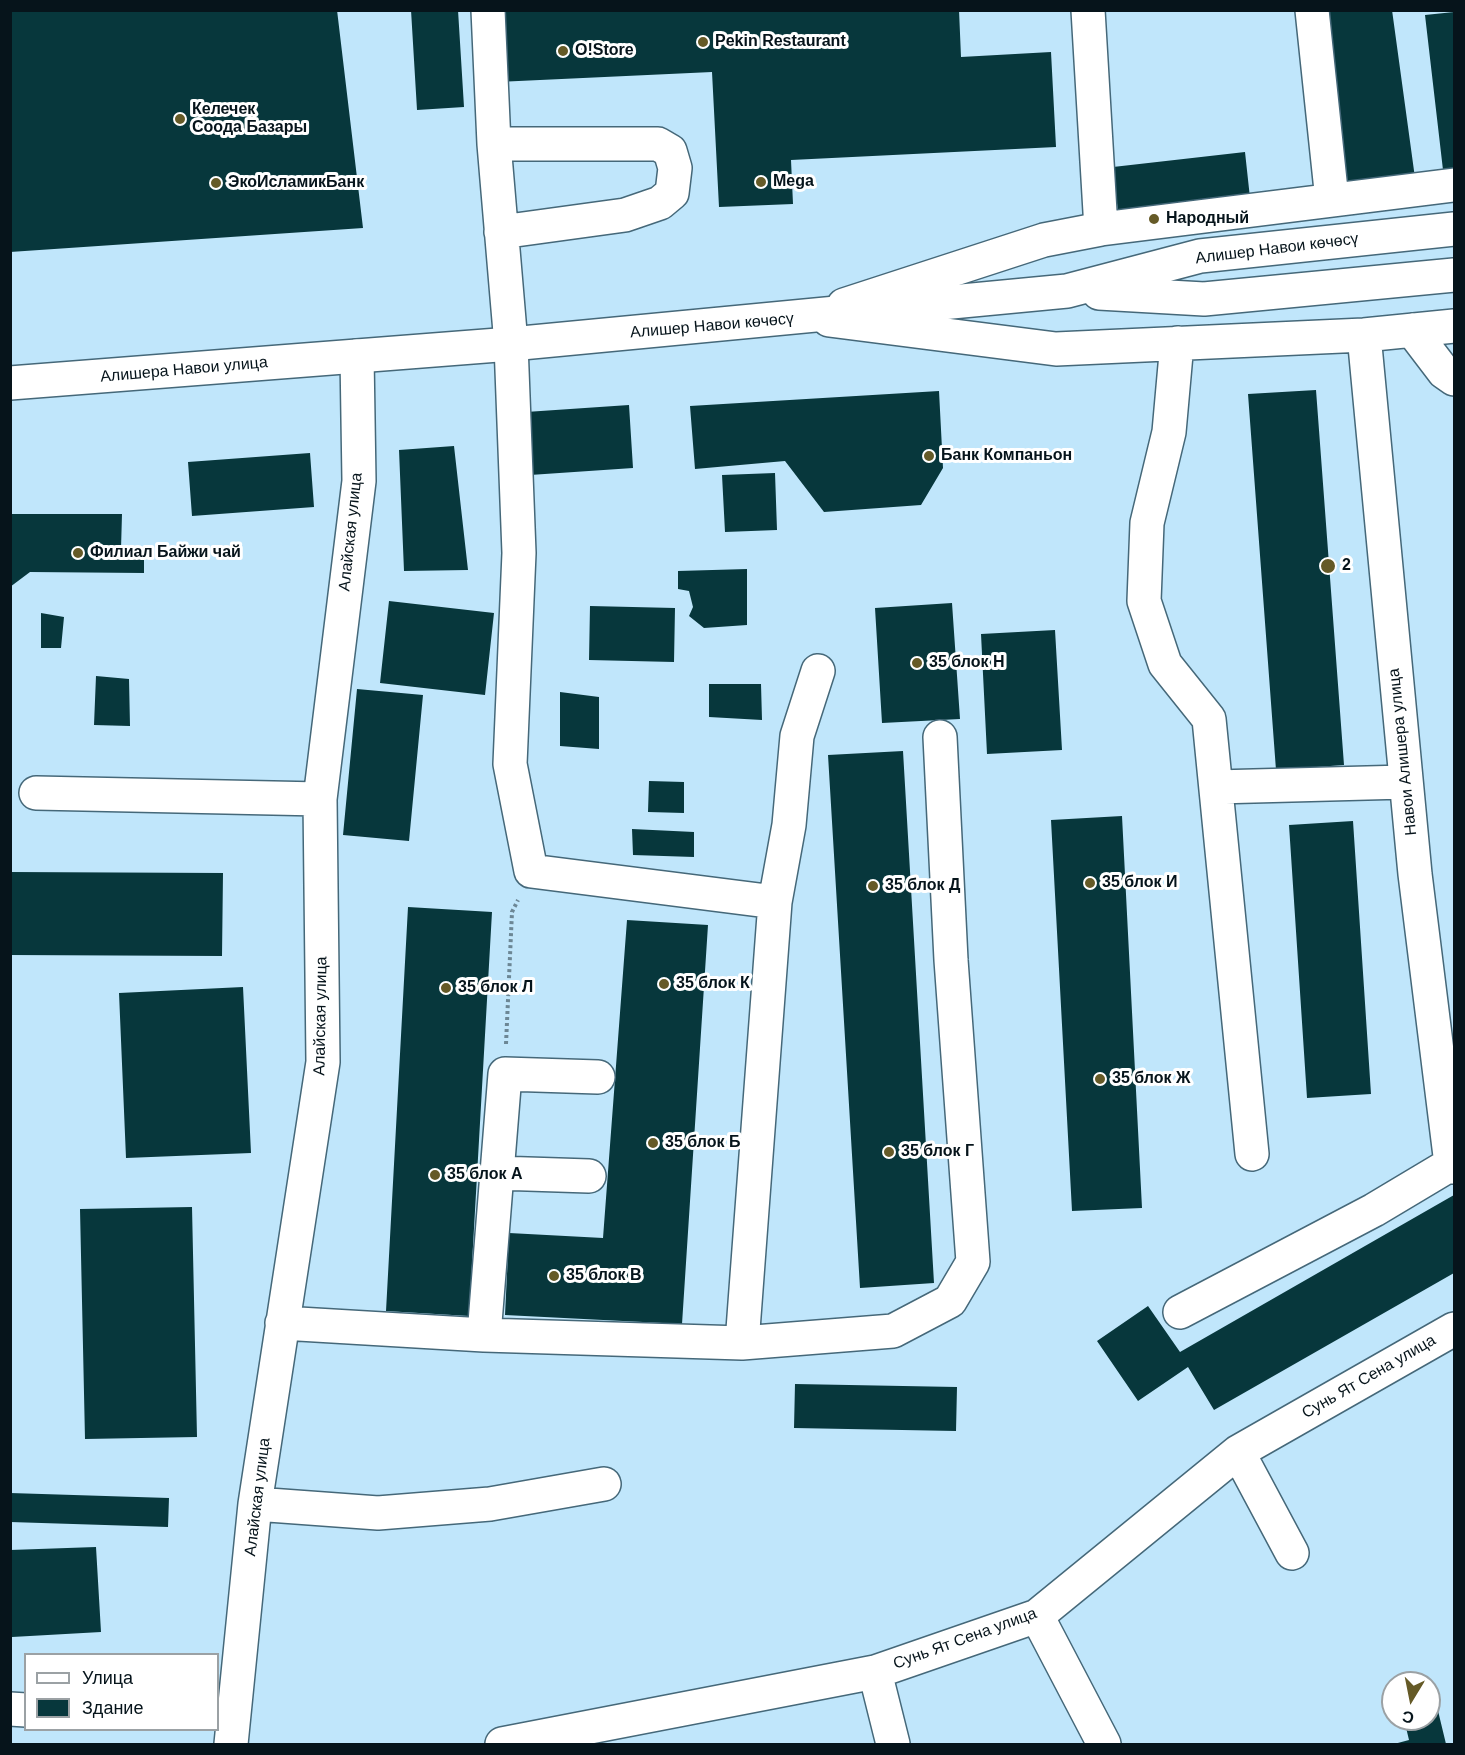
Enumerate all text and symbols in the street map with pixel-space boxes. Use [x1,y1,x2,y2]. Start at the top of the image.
place label: Pekin Restaurant [715,32,846,52]
marker: Pekin Restaurant [696,35,710,49]
place label: O!Store [575,41,634,61]
marker: O!Store [556,44,570,58]
place label: Келечек Соода Базары [192,100,307,138]
marker: Келечек Соода Базары [173,112,187,126]
place label: Mega [773,172,814,192]
place label: ЭкоИсламикБанк [228,173,364,193]
marker: Mega [754,175,768,189]
marker: ЭкоИсламикБанк [209,176,223,190]
place label: Народный [1166,209,1249,229]
marker: Народный [1147,212,1161,226]
street label: Алишер Навои көчөсү [1194,229,1360,269]
street label: Алишер Навои көчөсү [629,309,795,343]
street label: Алишера Навои улица [100,353,268,387]
place label: Банк Компаньон [941,446,1072,466]
marker: Банк Компаньон [922,449,936,463]
street label: Алайская улица [335,472,367,592]
place label: Филиал Байжи чай [90,543,241,563]
marker: Филиал Байжи чай [71,546,85,560]
place label: 2 [1342,556,1351,576]
marker: 2 [1319,557,1337,575]
place label: 35 блок Н [929,653,1004,673]
marker: 35 блок Н [910,656,924,670]
street label: Навои Алишера улица [1385,667,1421,837]
place label: 35 блок И [1102,873,1177,893]
place label: 35 блок Д [885,876,960,896]
marker: 35 блок И [1083,876,1097,890]
marker: 35 блок Д [866,879,880,893]
street label: Алайская улица [310,956,332,1076]
place label: 35 блок К [676,974,750,994]
marker: 35 блок К [657,977,671,991]
place label: 35 блок Л [458,978,533,998]
marker: 35 блок Л [439,981,453,995]
place label: 35 блок Ж [1112,1069,1190,1089]
marker: 35 блок Ж [1093,1072,1107,1086]
place label: 35 блок Б [665,1133,740,1153]
marker: 35 блок Б [646,1136,660,1150]
place label: 35 блок Г [901,1142,974,1162]
marker: 35 блок Г [882,1145,896,1159]
place label: 35 блок А [447,1165,522,1185]
marker: 35 блок А [428,1168,442,1182]
place label: 35 блок В [566,1266,641,1286]
marker: 35 блок В [547,1269,561,1283]
street label: Сунь Ят Сена улица [1299,1331,1439,1423]
street label: Алайская улица [241,1437,275,1557]
street label: Сунь Ят Сена улица [891,1604,1039,1674]
legend [24,1653,219,1731]
text: Улица [82,1668,133,1688]
north arrow [1381,1671,1441,1731]
text: Здание [82,1698,143,1718]
text: С [1401,1708,1415,1727]

